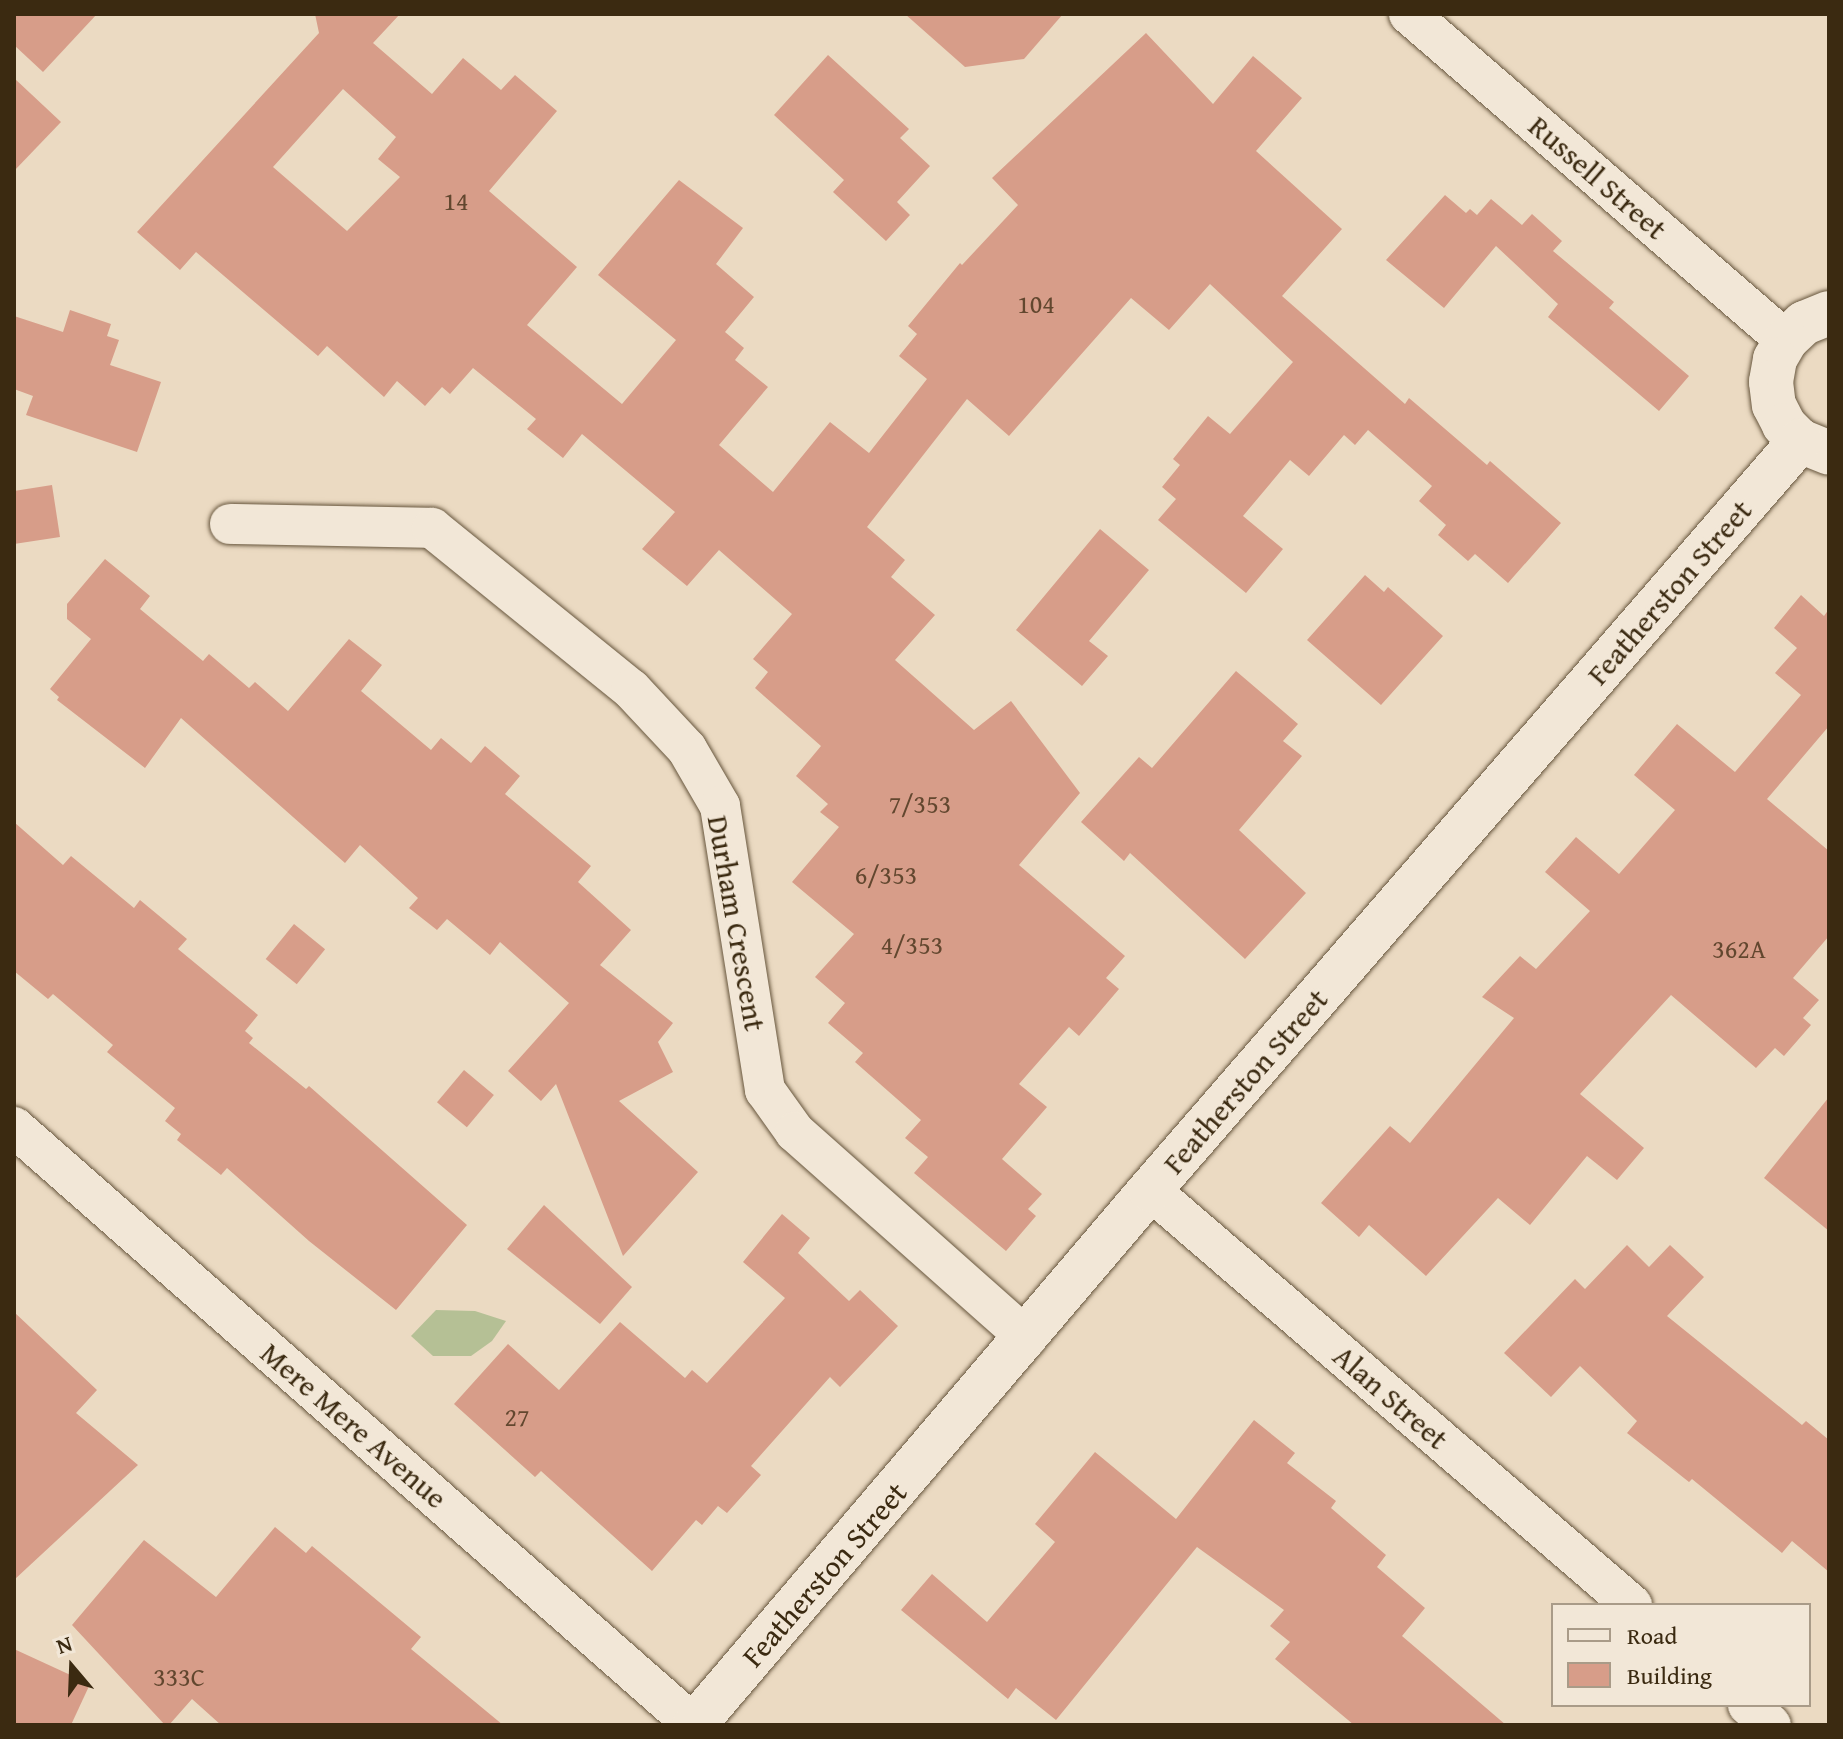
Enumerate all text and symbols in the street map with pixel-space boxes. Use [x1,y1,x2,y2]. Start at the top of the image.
street label: Russell Street [1522,107,1674,247]
house number: 14 [443,185,469,217]
house number: 104 [1017,288,1055,320]
street label: Featherston Street [1579,492,1759,692]
house number: 7/353 [889,788,951,820]
street label: Durham Crescent [700,813,774,1033]
house number: 6/353 [855,859,917,891]
house number: 4/353 [881,929,943,961]
house number: 362A [1712,933,1766,965]
street label: Featherston Street [1155,981,1335,1181]
street label: Mere Mere Avenue [254,1334,454,1516]
street label: Alan Street [1326,1337,1456,1457]
house number: 27 [504,1401,530,1433]
street label: Featherston Street [734,1474,914,1674]
legend [1551,1603,1811,1707]
text: Road [1627,1618,1677,1653]
north arrow [32,1627,112,1707]
text: N [52,1627,76,1662]
text: Building [1627,1658,1712,1693]
house number: 333C [153,1661,205,1693]

